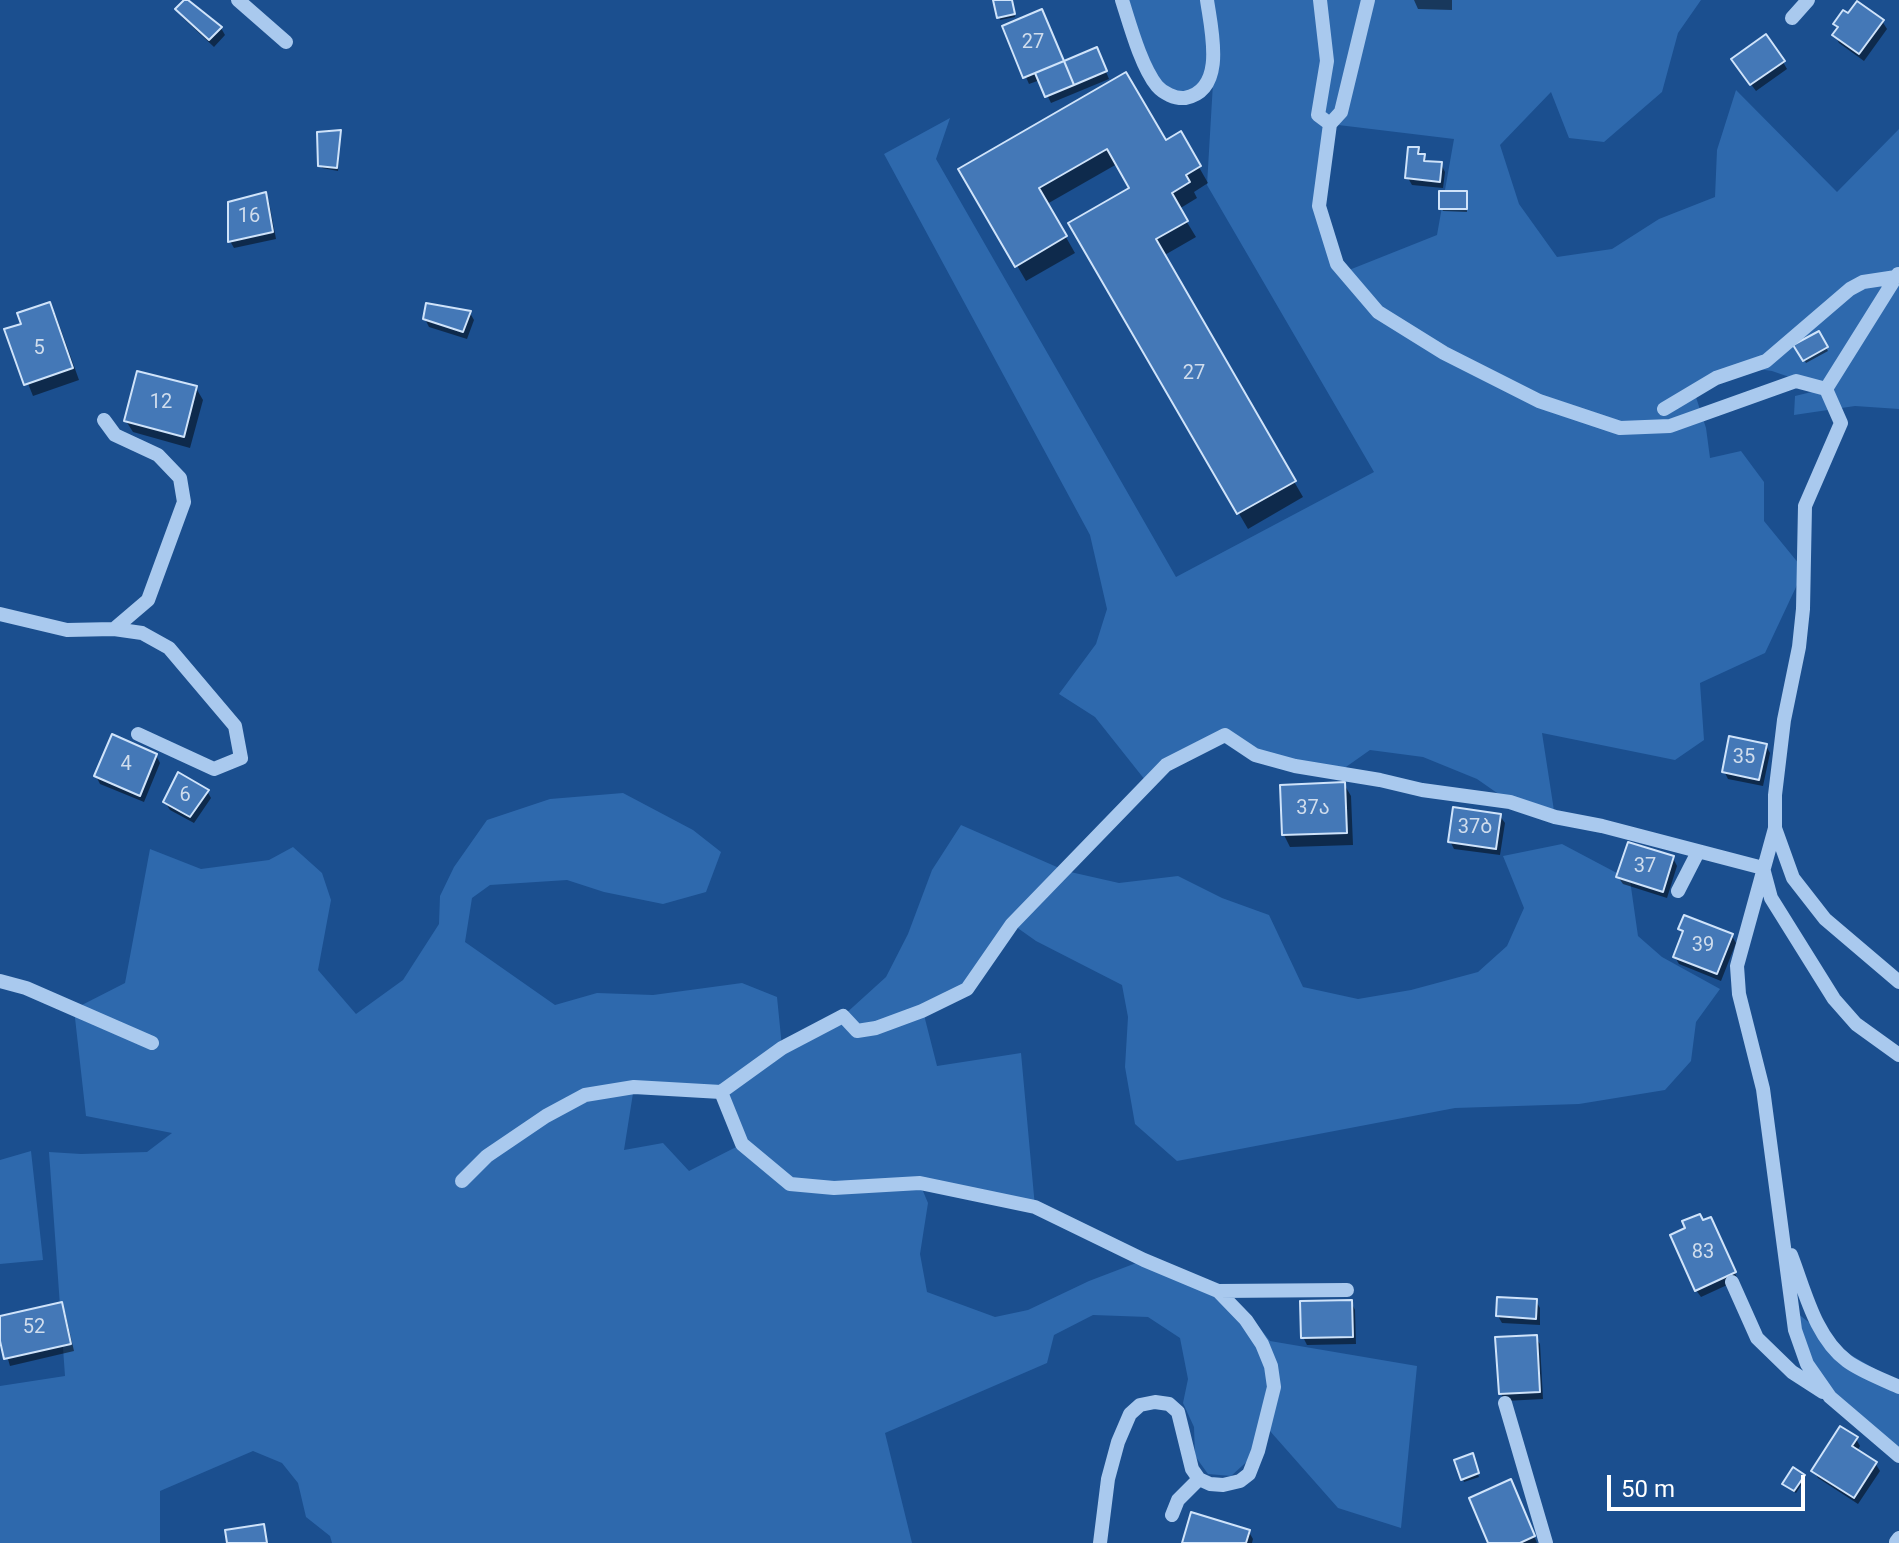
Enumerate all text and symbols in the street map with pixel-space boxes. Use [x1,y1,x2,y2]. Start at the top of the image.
house number: 27 [1022,31,1044,55]
house number: 16 [238,205,260,229]
house number: 5 [33,337,45,361]
house number: 27 [1183,362,1205,386]
house number: 12 [150,391,172,415]
house number: 35 [1733,746,1755,770]
house number: 4 [120,753,132,777]
house number: 6 [179,784,191,808]
house number: 37ა [1296,797,1330,821]
house number: 37ბ [1458,816,1492,840]
house number: 37 [1634,855,1656,879]
house number: 39 [1692,934,1714,958]
house number: 83 [1692,1241,1714,1265]
house number: 52 [23,1316,45,1340]
scale bar [1611,1459,1809,1509]
text: 50 m [1621,1475,1675,1503]

